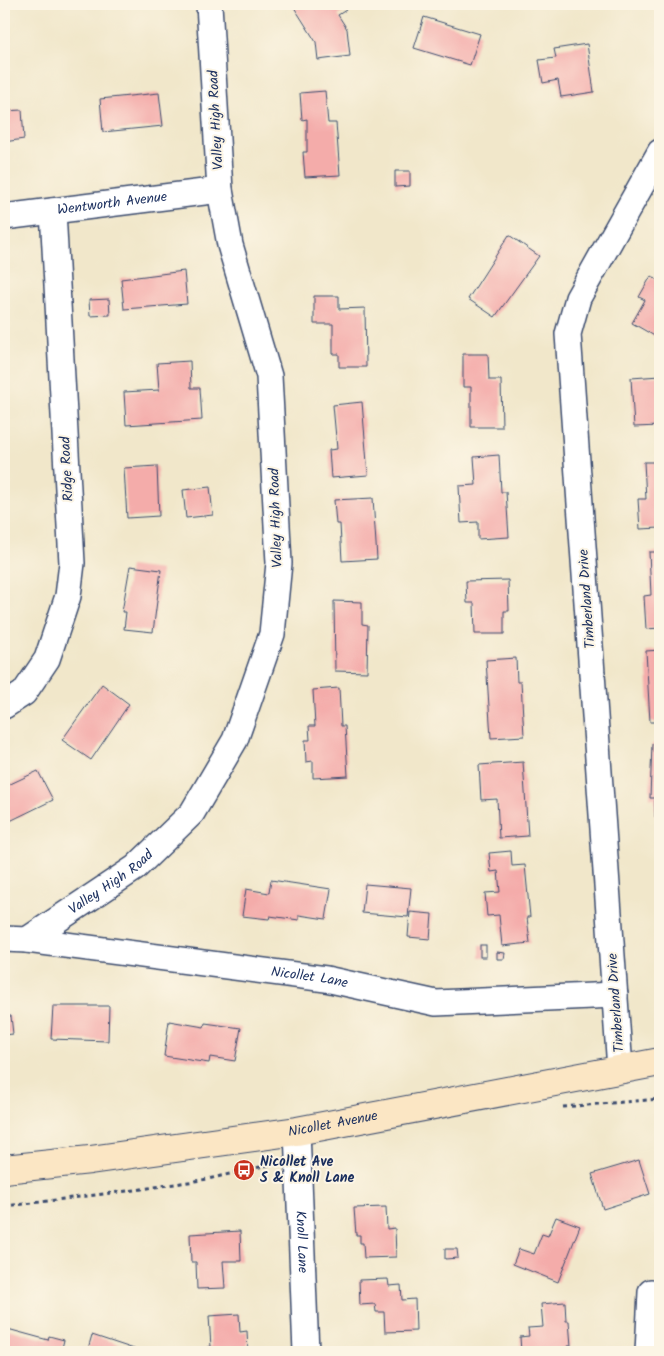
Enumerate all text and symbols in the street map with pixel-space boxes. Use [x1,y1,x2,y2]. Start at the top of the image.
street label: Valley High Road [202,69,230,170]
street label: Wentworth Avenue [56,186,169,221]
street label: Ridge Road [54,435,80,502]
street label: Valley High Road [263,467,289,568]
street label: Timberland Drive [573,548,601,649]
street label: Valley High Road [64,844,159,920]
street label: Timberland Drive [602,952,630,1053]
street label: Nicollet Lane [270,961,351,995]
street label: Nicollet Avenue [287,1105,380,1143]
place label: Nicollet Ave S & Knoll Lane [260,1151,354,1189]
bus stop icon: Nicollet Ave S & Knoll Lane [232,1158,256,1182]
street label: Knoll Lane [289,1210,314,1274]

